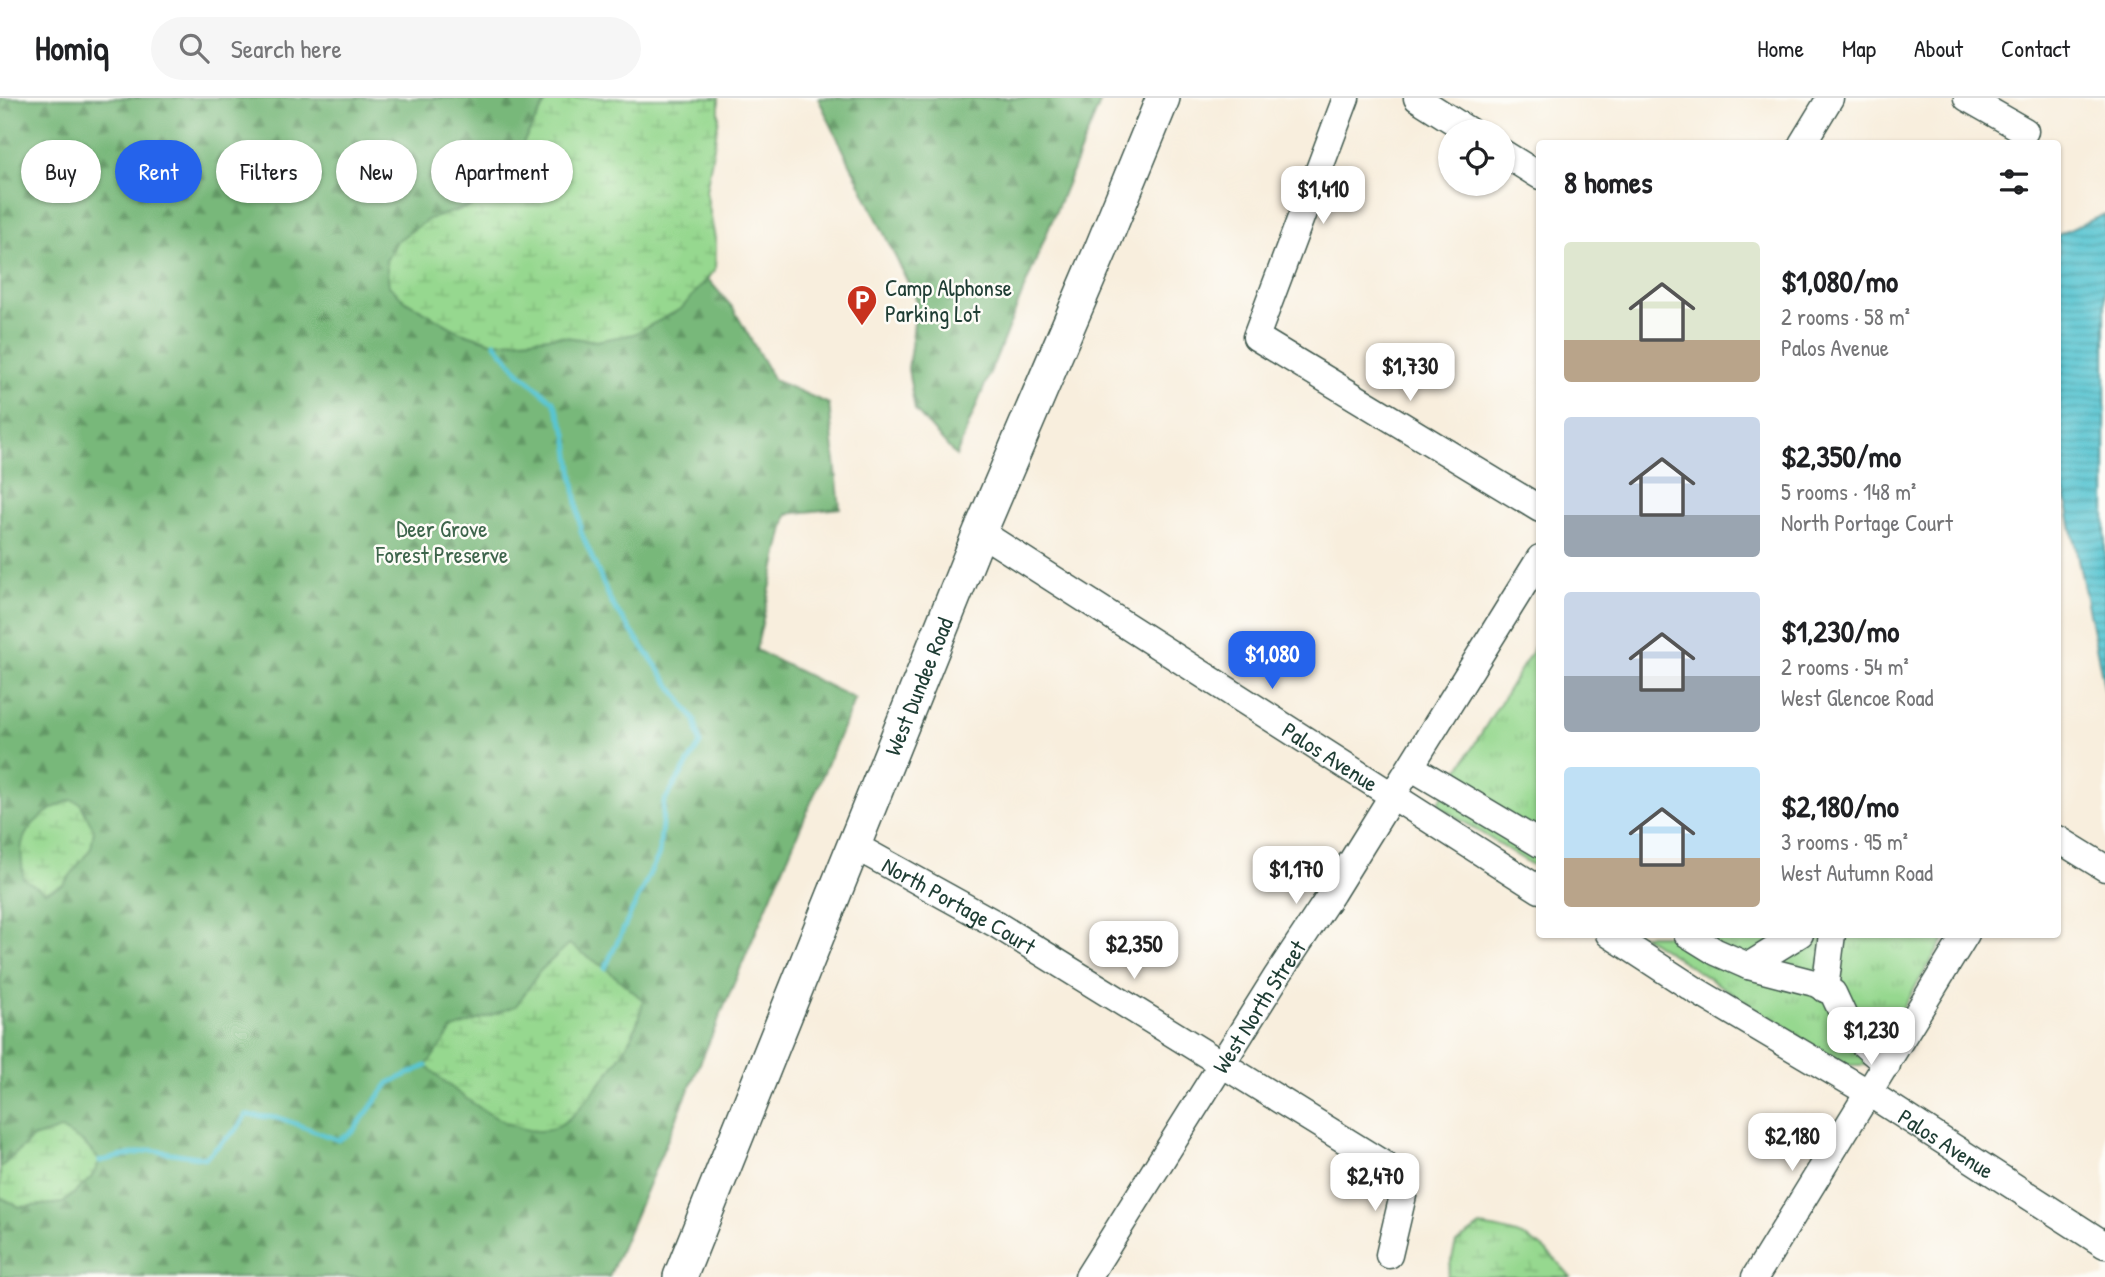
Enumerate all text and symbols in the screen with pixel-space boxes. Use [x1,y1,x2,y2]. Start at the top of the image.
search box [151,17,641,80]
text: Homiq [35,26,109,70]
icon: search [175,29,213,67]
text: Search here [231,31,342,66]
text: Home [1757,32,1804,64]
text: Map [1842,32,1876,64]
text: About [1914,32,1963,64]
text: Contact [2001,32,2070,64]
map controls [1438,119,1515,196]
button: locate [1438,119,1515,196]
chip: Buy [21,140,101,203]
chip: Rent [115,140,202,203]
chip: Filters [216,140,322,203]
chip: New [336,140,417,203]
chip: Apartment [431,140,573,203]
text: 8 homes [1564,162,1652,202]
icon: filters [1995,163,2033,201]
pin: $1,410 [1266,166,1380,226]
text: $1,410 [1297,173,1349,204]
text: $1,080/mo [1781,261,1898,301]
icon: home [1620,270,1704,354]
place label: Camp Alphonse Parking Lot [885,272,1012,329]
parking icon: Camp Alphonse Parking Lot [845,283,879,327]
text: 2 rooms · 58 m² [1781,301,1910,332]
text: Palos Avenue [1781,332,1889,363]
pin: $1,730 [1353,344,1467,403]
text: $1,730 [1382,350,1438,381]
text: $2,350/mo [1781,436,1901,476]
icon: home [1620,445,1704,529]
text: 5 rooms · 148 m² [1781,476,1916,507]
text: North Portage Court [1781,507,1953,538]
park label: Deer Grove Forest Preserve [375,513,508,570]
text: $1,230/mo [1781,611,1899,651]
street label: West Dundee Road [876,612,960,760]
icon: home [1620,620,1704,704]
pin: $1,080 [1215,632,1329,691]
text: $1,080 [1244,638,1300,669]
text: 2 rooms · 54 m² [1781,651,1909,682]
text: West Glencoe Road [1781,682,1933,713]
street label: Palos Avenue [1277,714,1384,798]
text: $2,180/mo [1781,786,1899,826]
icon: home [1620,795,1704,879]
text: 3 rooms · 95 m² [1781,826,1908,857]
pin: $1,170 [1239,846,1353,906]
street label: North Portage Court [877,849,1043,961]
text: $1,170 [1269,853,1323,884]
text: West Autumn Road [1781,857,1933,888]
pin: $2,350 [1077,922,1191,981]
text: $2,350 [1105,928,1163,959]
street label: West North Street [1205,933,1313,1079]
pin: $1,230 [1814,1007,1928,1067]
text: $1,230 [1843,1014,1899,1045]
street label: Palos Avenue [1893,1101,2000,1185]
pin: $2,180 [1735,1114,1849,1173]
text: $2,180 [1764,1120,1820,1151]
pin: $2,470 [1318,1154,1432,1213]
text: $2,470 [1346,1160,1404,1191]

